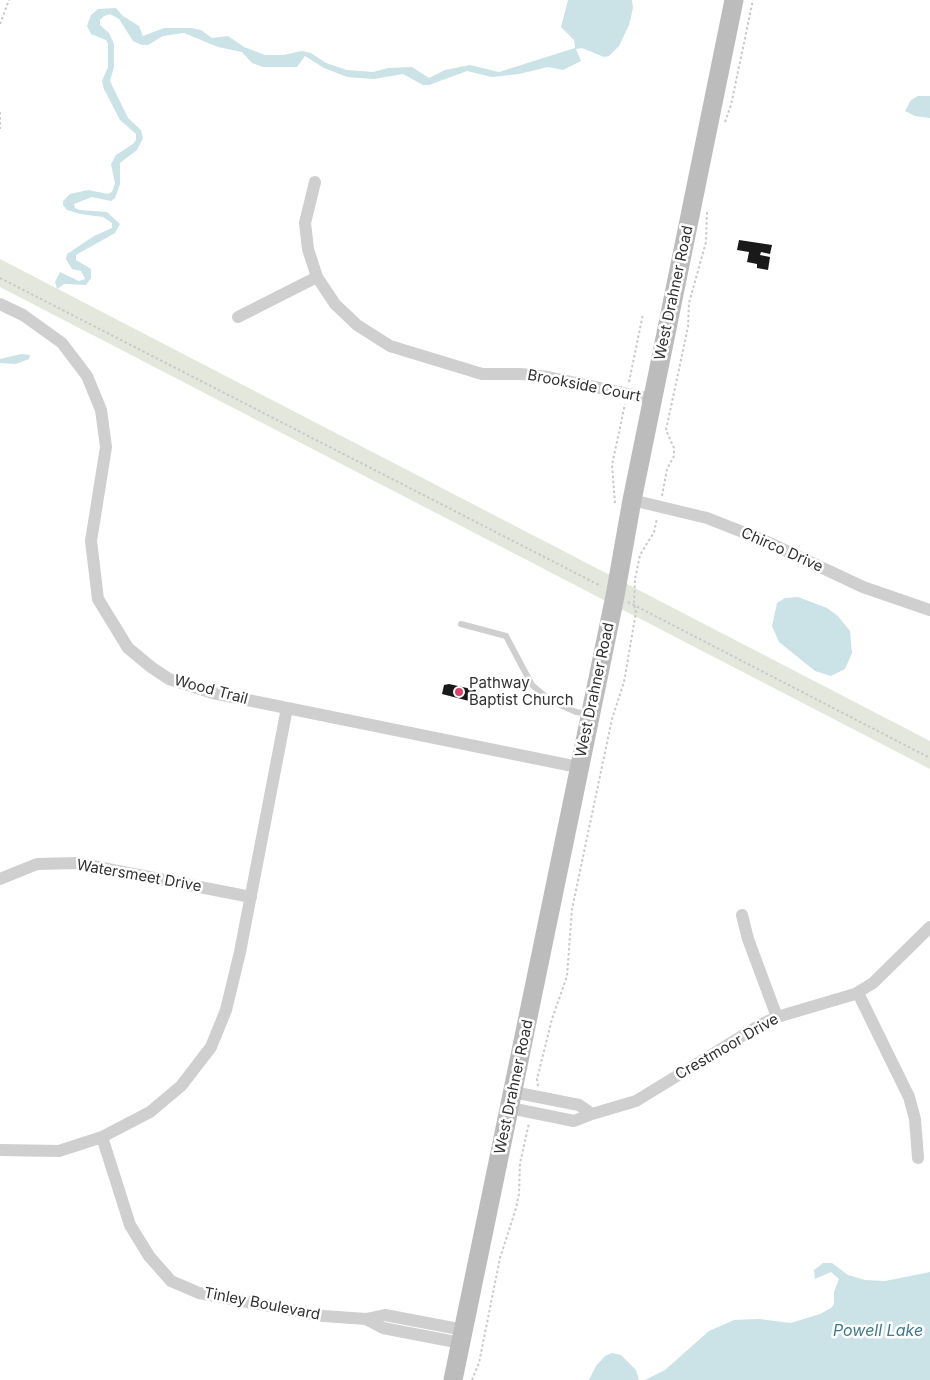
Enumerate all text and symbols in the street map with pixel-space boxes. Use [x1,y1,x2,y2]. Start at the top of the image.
street label: West Drahner Road [651,224,697,362]
street label: Brookside Court [526,366,642,406]
street label: Chirco Drive [738,524,826,576]
street label: West Drahner Road [572,621,618,759]
street label: Wood Trail [172,672,250,708]
place label: Pathway Baptist Church [469,674,574,709]
marker: Pathway Baptist Church [453,686,465,698]
street label: Watersmeet Drive [75,856,203,896]
street label: Crestmoor Drive [672,1010,782,1084]
street label: West Drahner Road [491,1018,537,1156]
street label: Tinley Boulevard [202,1284,322,1324]
water label: Powell Lake [833,1321,923,1341]

